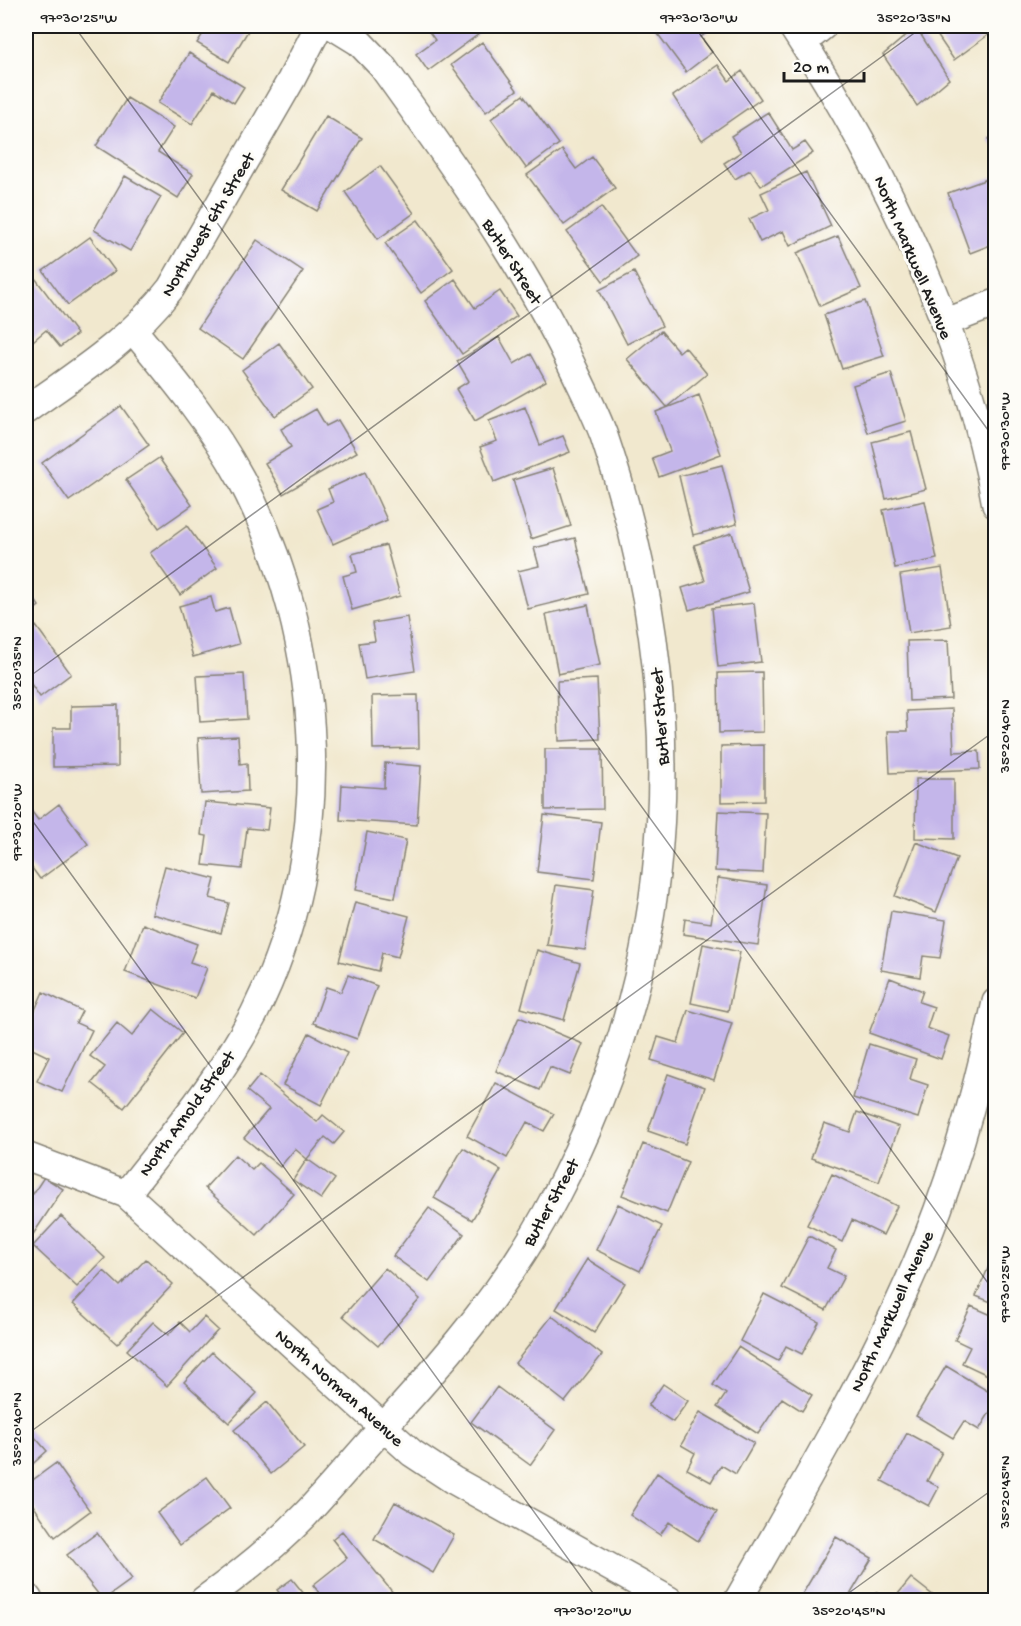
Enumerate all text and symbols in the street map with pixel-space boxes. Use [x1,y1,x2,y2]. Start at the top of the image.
text: 97°30'25"W [40,10,117,28]
text: 97°30'30"W [659,10,738,28]
text: 35°20'35"N [876,10,951,28]
scale bar [784,45,864,83]
text: 20 m [793,58,829,79]
street label: Northwest 6th Street [158,148,261,301]
street label: North Markwell Avenue [868,173,956,343]
street label: Butler Street [476,215,546,310]
text: 97°30'30"W [997,392,1015,471]
text: 35°20'35"N [9,636,27,711]
street label: Butler Street [648,666,675,767]
text: 35°20'40"N [997,699,1015,774]
text: 97°30'20"W [9,783,27,862]
street label: North Arnold Street [135,1046,242,1181]
street label: Butler Street [519,1154,586,1252]
street label: North Markwell Avenue [847,1228,940,1396]
text: 97°30'25"W [997,1246,1015,1323]
street label: North Norman Avenue [270,1326,408,1453]
text: 35°20'40"N [9,1392,27,1467]
text: 35°20'45"N [997,1455,1015,1530]
text: 97°30'20"W [553,1603,632,1621]
text: 35°20'45"N [811,1603,886,1621]

